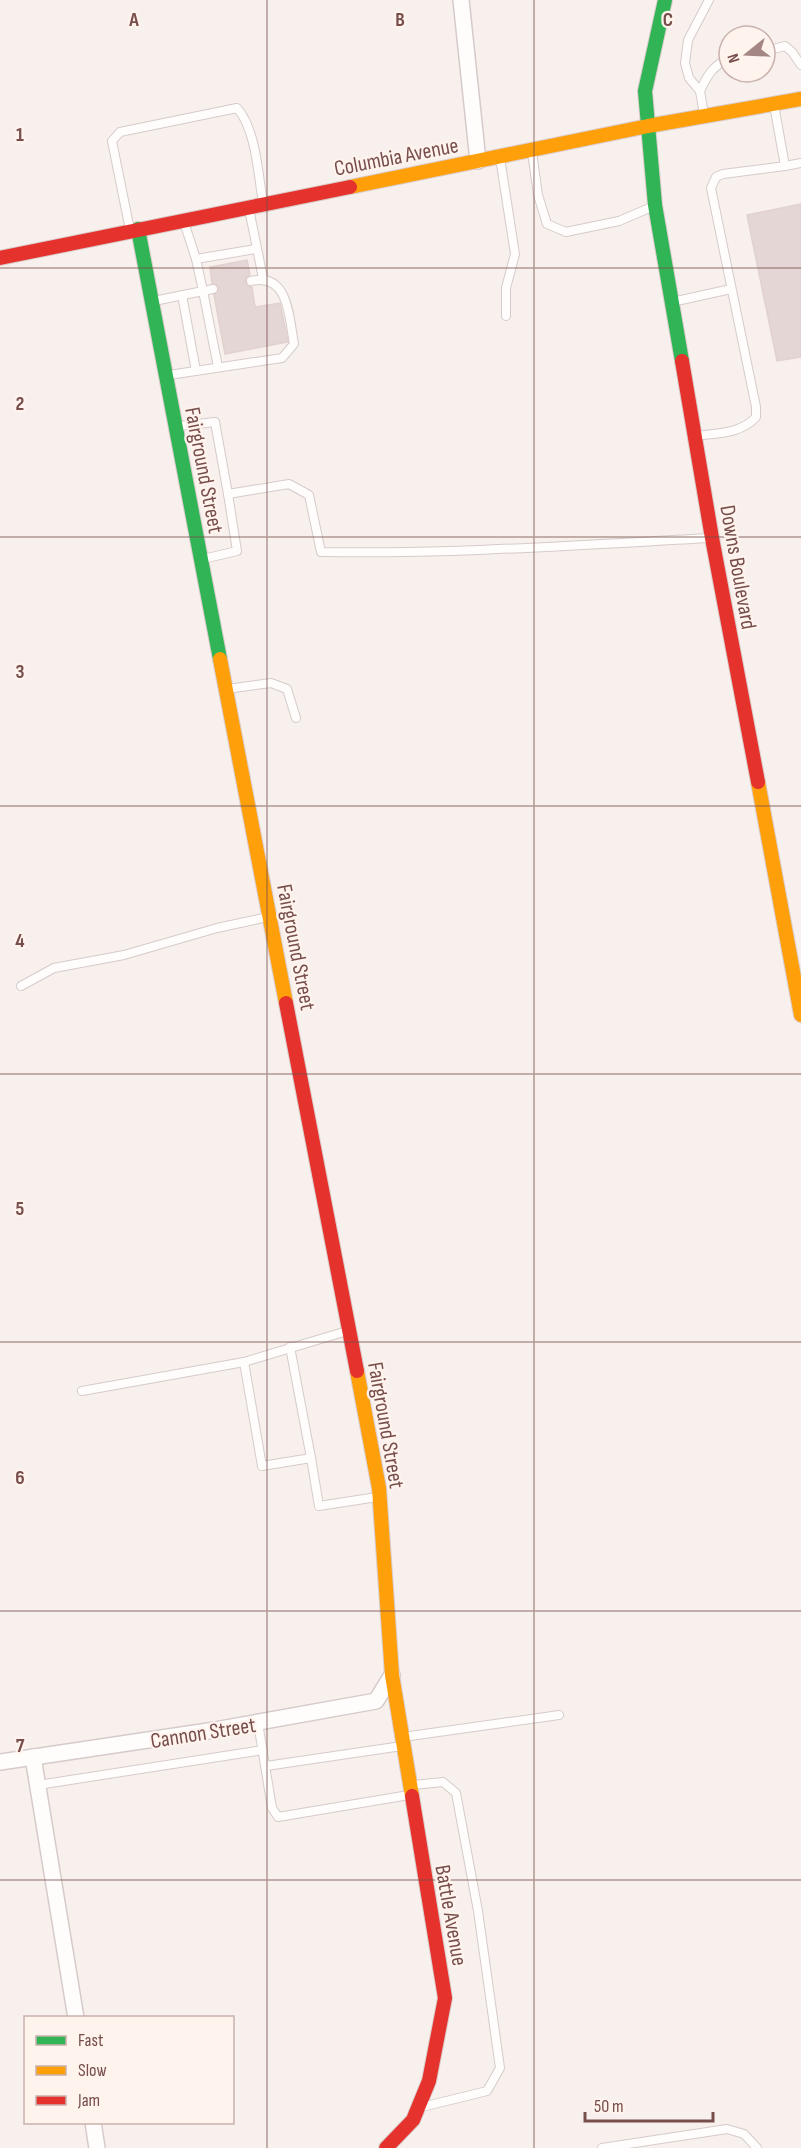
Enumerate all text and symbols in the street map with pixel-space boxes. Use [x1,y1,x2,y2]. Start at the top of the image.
text: A [128,8,139,32]
text: B [395,8,405,32]
text: C [663,8,673,32]
north arrow [717,24,777,84]
text: N [724,51,745,65]
text: 1 [16,123,24,147]
street label: Columbia Avenue [332,132,461,183]
text: 2 [16,392,24,416]
street label: Fairground Street [178,405,229,536]
street label: Downs Boulevard [713,503,762,632]
text: 3 [16,660,25,684]
street label: Fairground Street [270,882,321,1013]
text: 4 [15,929,25,953]
text: 5 [16,1197,25,1221]
street label: Fairground Street [361,1360,410,1491]
text: 6 [15,1466,25,1490]
street label: Cannon Street [149,1712,258,1755]
text: 7 [16,1734,25,1758]
street label: Battle Avenue [428,1863,473,1968]
legend [24,2016,234,2124]
text: Fast [78,2030,104,2051]
text: Slow [78,2060,107,2081]
scale bar [585,2085,712,2123]
text: Jam [77,2090,100,2111]
text: 50 m [594,2096,624,2117]

